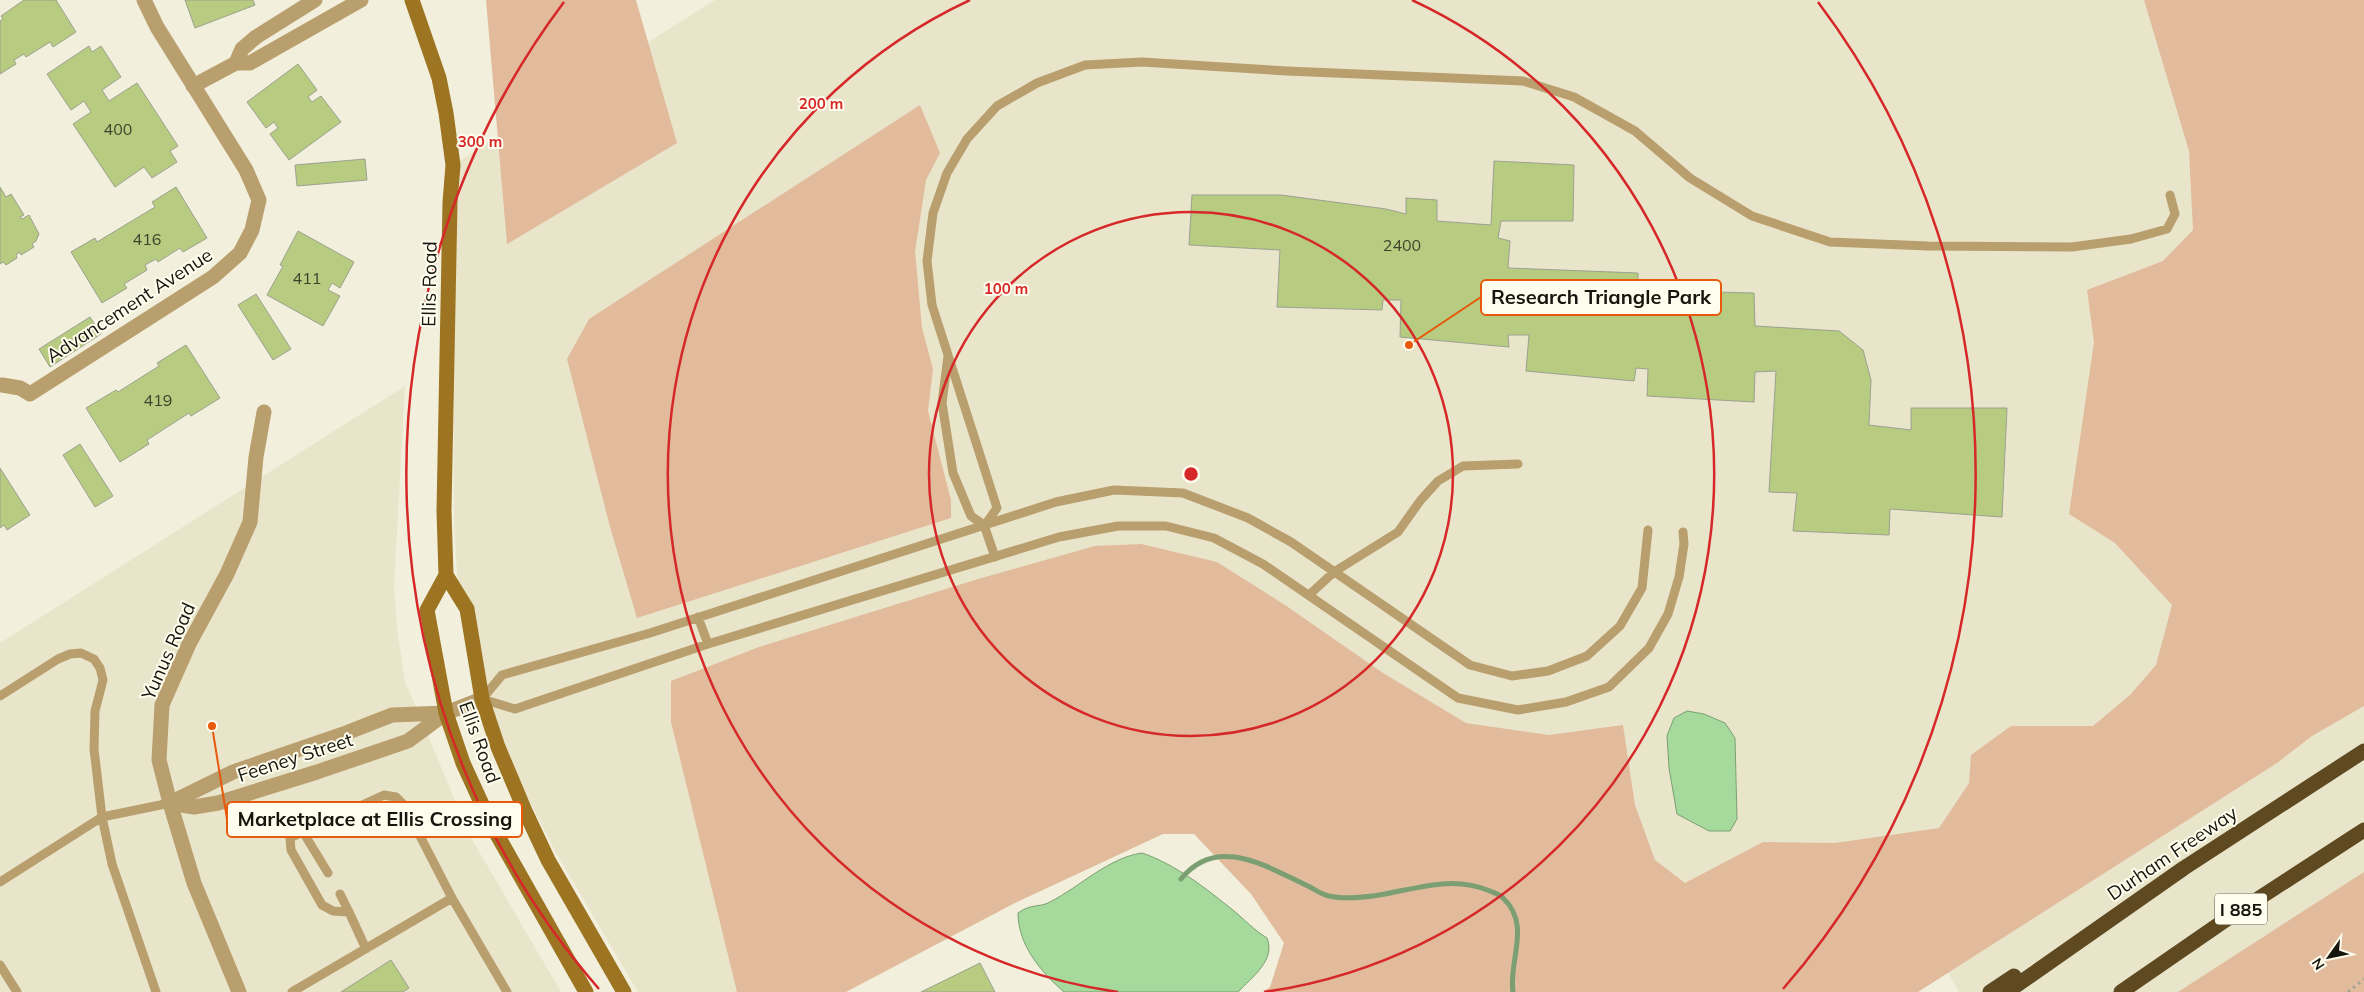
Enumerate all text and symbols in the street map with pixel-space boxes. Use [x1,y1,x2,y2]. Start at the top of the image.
text: 200 m [799,94,843,113]
house number: 400 [104,119,132,139]
text: 300 m [458,132,502,151]
house number: 416 [133,229,161,249]
house number: 2400 [1383,235,1421,255]
street label: Ellis Road [416,241,442,327]
street label: Advancement Avenue [41,242,217,368]
house number: 411 [293,268,321,288]
text: 100 m [984,279,1028,298]
callout: Research Triangle Park [1481,280,1721,315]
text: Research Triangle Park [1491,284,1712,309]
house number: 419 [144,390,172,410]
centre of rings [1182,465,1200,483]
street label: Yunus Road [135,599,200,704]
street label: Ellis Road [454,698,506,786]
street label: Feeney Street [234,727,356,787]
street label: Durham Freeway [2102,801,2242,905]
callout: Marketplace at Ellis Crossing [227,802,522,837]
text: Marketplace at Ellis Crossing [238,806,512,831]
road number: I 885 [2215,894,2267,924]
north arrow [2304,932,2354,982]
text: N [2308,955,2329,973]

